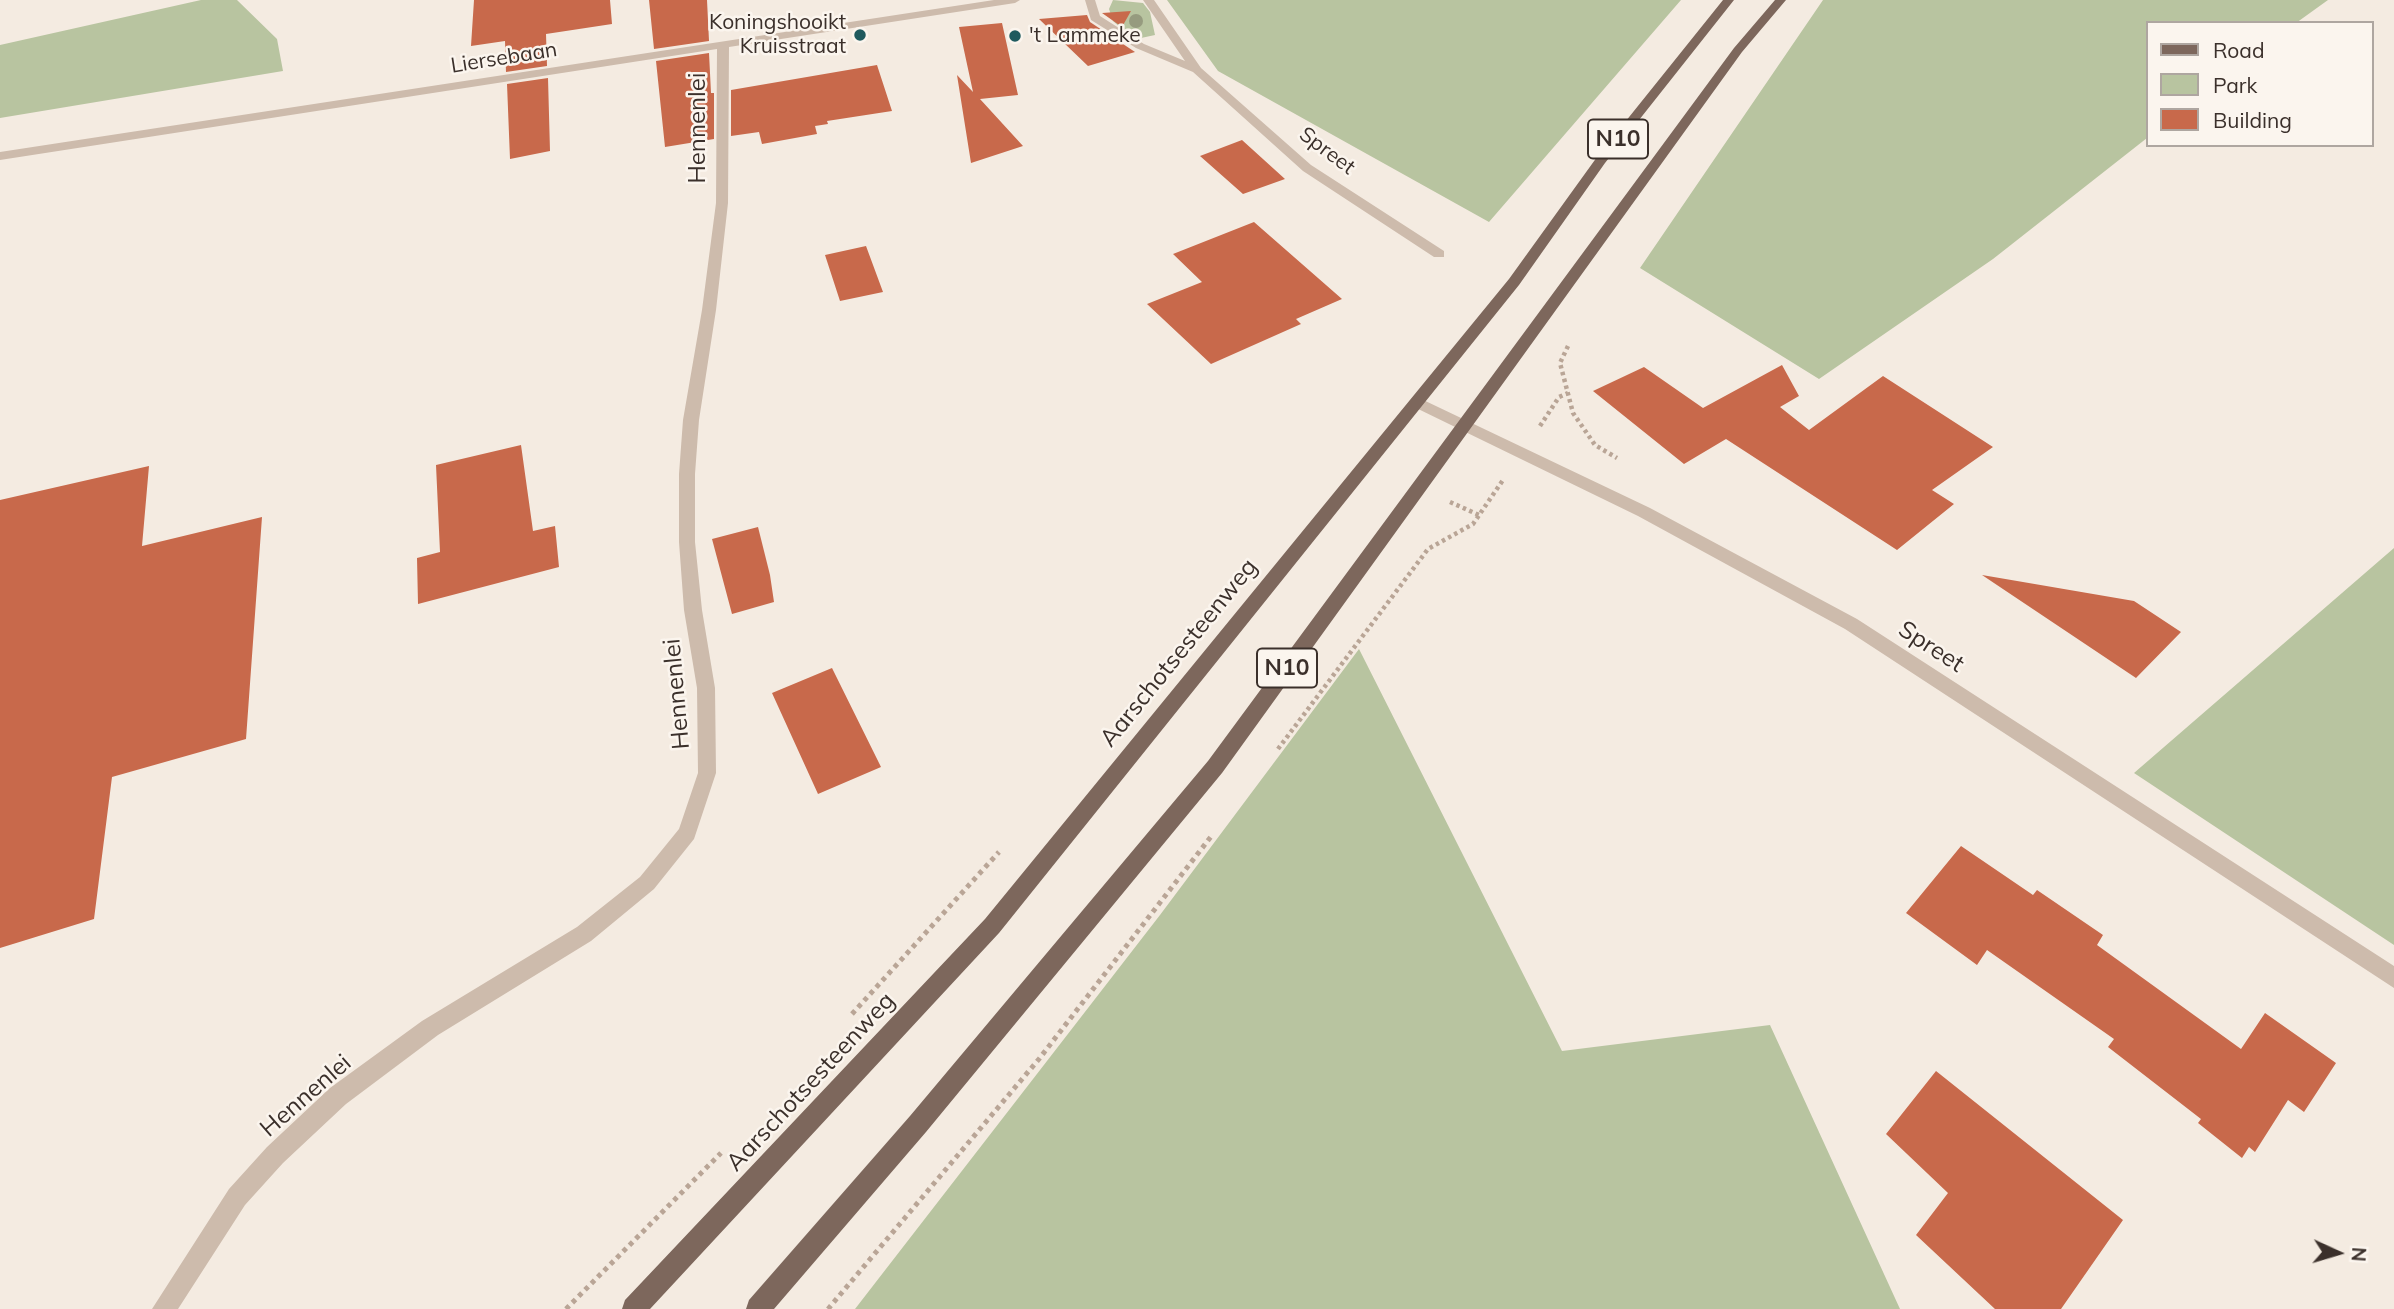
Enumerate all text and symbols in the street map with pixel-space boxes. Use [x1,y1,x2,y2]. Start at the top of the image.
place label: Koningshooikt Kruisstraat [709,10,846,60]
legend [2146,21,2373,147]
place label: 't Lammeke [1029,23,1141,49]
marker: Koningshooikt Kruisstraat [852,27,868,43]
marker: 't Lammeke [1007,28,1023,44]
street label: Liersebaan [449,37,559,79]
text: Road [2213,37,2264,63]
street label: Hennenlei [684,72,712,184]
text: Park [2213,72,2257,98]
text: Building [2213,107,2292,133]
road number: N10 [1588,120,1648,158]
street label: Spreet [1294,122,1360,180]
street label: Aarschotsesteenweg [1094,553,1264,753]
street label: Spreet [1893,615,1969,679]
street label: Hennenlei [658,637,696,751]
road number: N10 [1257,648,1317,688]
street label: Aarschotsesteenweg [721,987,901,1177]
street label: Hennenlei [255,1049,357,1143]
north arrow [2303,1218,2373,1288]
text: N [2346,1246,2371,1262]

